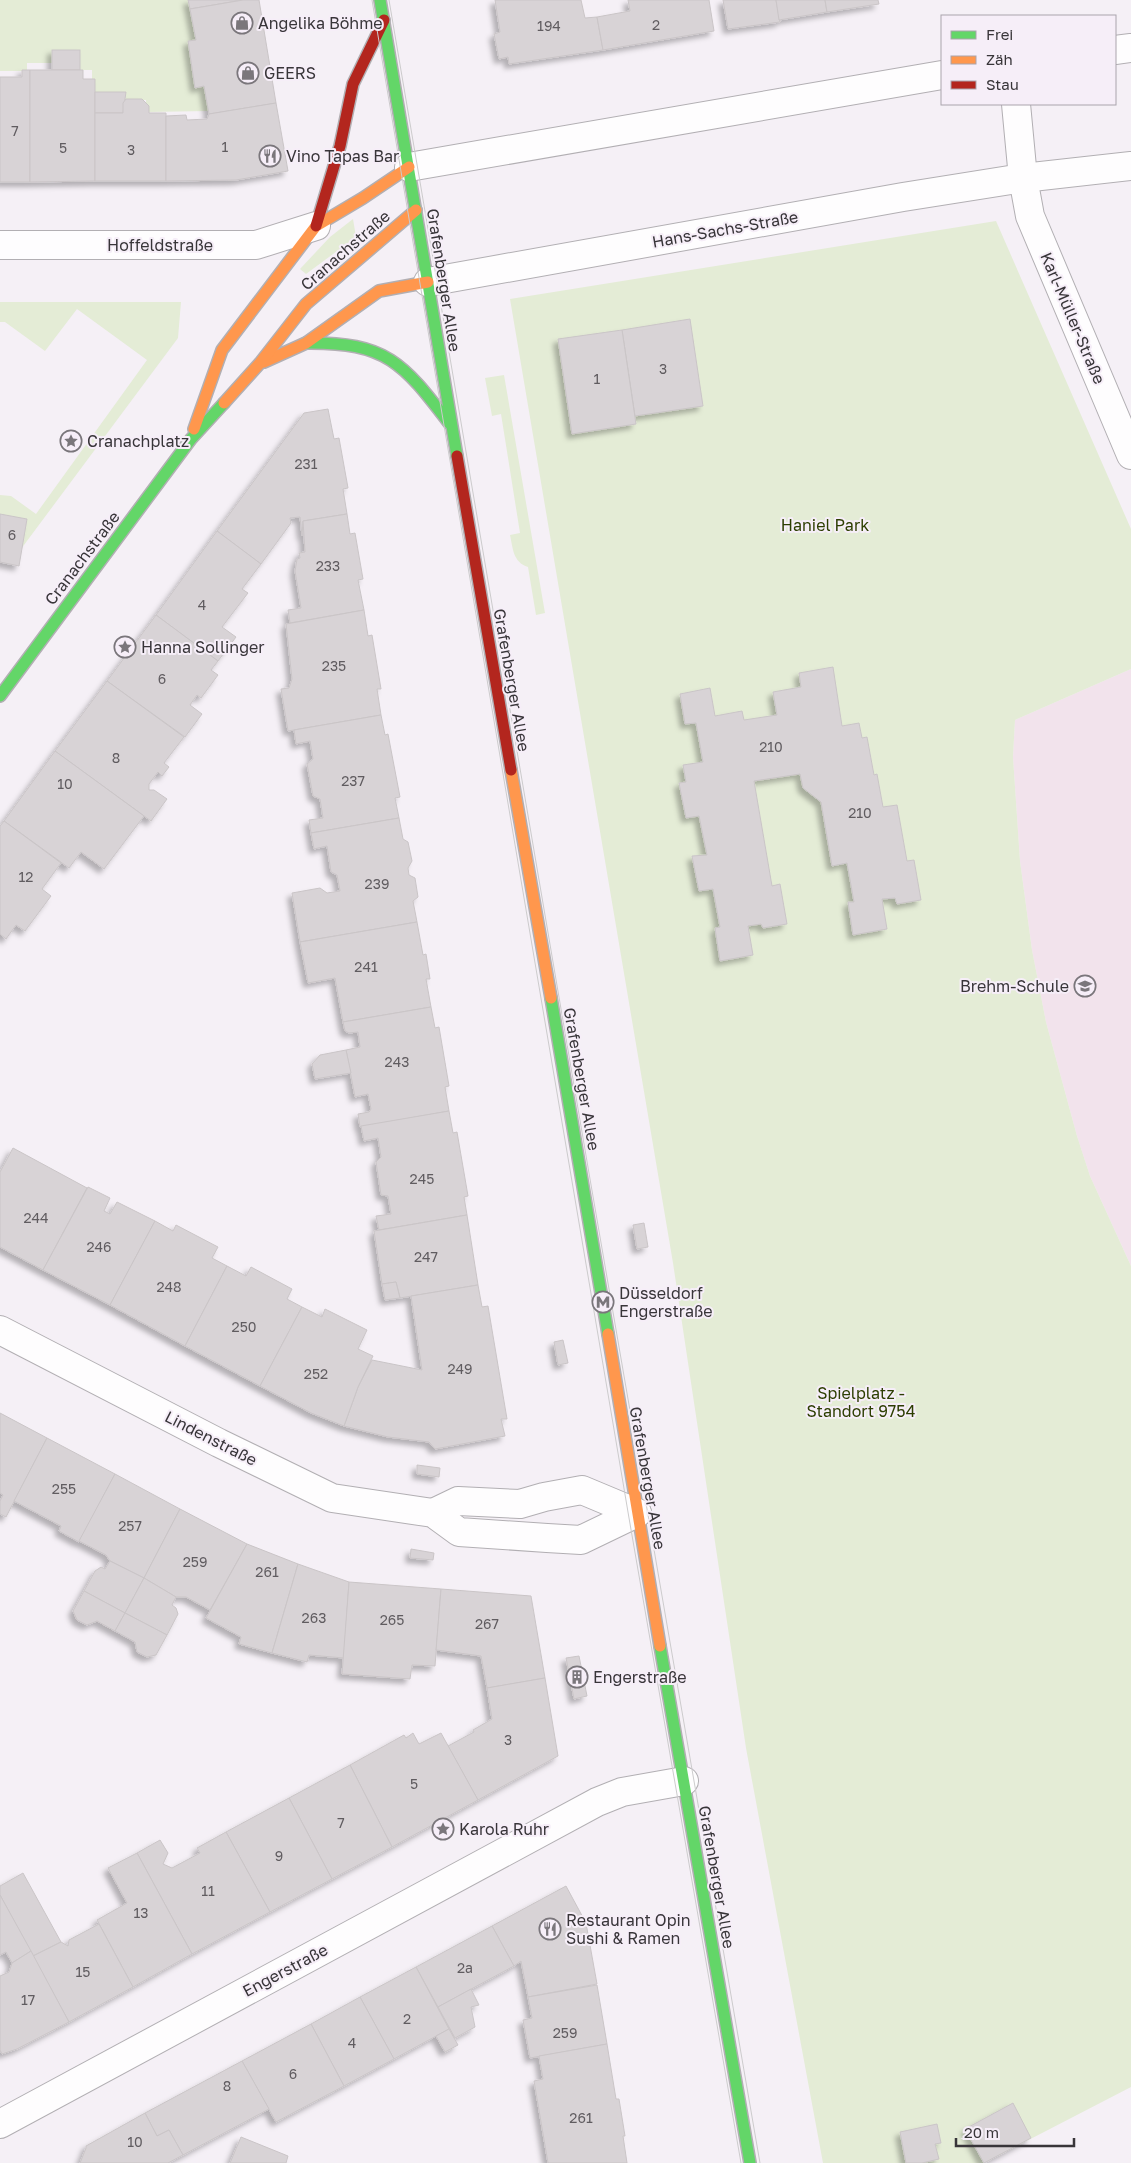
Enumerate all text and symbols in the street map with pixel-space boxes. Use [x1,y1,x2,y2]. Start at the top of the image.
shop icon: Angelika Böhme [230,11,254,35]
place label: Angelika Böhme [258,13,383,33]
legend [941,15,1116,105]
house number: 2 [652,16,660,33]
house number: 194 [537,17,561,34]
text: Frei [986,25,1013,43]
text: Zäh [986,50,1013,68]
shop icon: GEERS [236,61,260,85]
place label: GEERS [264,63,316,83]
text: Stau [986,75,1019,93]
house number: 7 [11,122,19,139]
house number: 1 [222,138,229,155]
house number: 5 [59,139,67,156]
house number: 3 [127,141,135,158]
restaurant icon: Vino Tapas Bar [258,144,282,168]
place label: Vino Tapas Bar [286,146,399,166]
street label: Cranachstraße [296,206,394,294]
street label: Hans-Sachs-Straße [650,206,800,252]
street label: Grafenberger Allee [423,207,465,353]
street label: Hoffeldstraße [107,235,213,255]
street label: Karl-Müller-Straße [1036,249,1110,387]
house number: 3 [659,360,667,377]
house number: 1 [594,370,601,387]
place icon: Cranachplatz [59,429,83,453]
place label: Cranachplatz [87,431,189,451]
house number: 231 [294,455,318,472]
street label: Cranachstraße [40,507,124,609]
park label: Haniel Park [781,515,869,535]
house number: 6 [8,526,16,543]
house number: 233 [316,557,340,574]
house number: 4 [198,596,206,613]
street label: Grafenberger Allee [490,607,534,753]
place icon: Hanna Sollinger [113,635,137,659]
place label: Hanna Sollinger [141,637,265,657]
house number: 235 [322,657,346,674]
house number: 6 [158,670,166,687]
house number: 210 [759,738,783,755]
house number: 8 [112,749,120,766]
house number: 237 [341,772,365,789]
house number: 10 [57,775,73,792]
house number: 210 [848,804,872,821]
house number: 12 [19,868,33,885]
house number: 239 [365,875,389,892]
house number: 241 [354,958,378,975]
school or university icon: Brehm-Schule [1073,974,1097,998]
place label: Brehm-Schule [960,976,1069,996]
street label: Grafenberger Allee [560,1006,604,1152]
house number: 243 [385,1053,409,1070]
house number: 245 [410,1170,434,1187]
house number: 244 [23,1209,49,1226]
house number: 246 [86,1238,112,1255]
house number: 247 [414,1248,438,1265]
house number: 248 [156,1278,182,1295]
place label: Düsseldorf Engerstraße [619,1283,713,1321]
metro station icon: Düsseldorf Engerstraße [591,1290,615,1314]
house number: 250 [232,1318,256,1335]
house number: 249 [447,1360,473,1377]
house number: 252 [304,1365,328,1382]
park label: Spielplatz - Standort 9754 [807,1383,915,1421]
street label: Grafenberger Allee [626,1405,670,1551]
street label: Lindenstraße [162,1406,260,1470]
house number: 255 [52,1480,76,1497]
house number: 257 [118,1517,142,1534]
house number: 259 [183,1553,207,1570]
house number: 261 [255,1563,279,1580]
house number: 263 [302,1609,326,1626]
house number: 265 [380,1611,404,1628]
house number: 267 [475,1615,499,1632]
building icon: Engerstraße [565,1665,589,1689]
place label: Engerstraße [593,1667,687,1687]
house number: 3 [504,1731,512,1748]
house number: 5 [410,1775,418,1792]
street label: Grafenberger Allee [695,1804,739,1950]
house number: 7 [337,1814,345,1831]
place icon: Karola Ruhr [431,1817,455,1841]
place label: Karola Ruhr [459,1819,549,1839]
house number: 9 [275,1847,283,1864]
house number: 11 [201,1882,215,1899]
house number: 13 [134,1904,148,1921]
place label: Restaurant Opin Sushi & Ramen [566,1910,691,1948]
restaurant icon: Restaurant Opin Sushi & Ramen [538,1917,562,1941]
street label: Engerstraße [239,1939,331,2001]
house number: 2a [457,1959,473,1976]
house number: 15 [76,1963,90,1980]
house number: 17 [21,1991,35,2008]
house number: 2 [403,2010,411,2027]
house number: 259 [553,2024,577,2041]
house number: 4 [348,2034,356,2051]
house number: 6 [289,2065,297,2082]
house number: 8 [223,2077,231,2094]
house number: 261 [569,2109,593,2126]
scale bar [956,2116,1074,2148]
text: 20 m [964,2123,999,2141]
house number: 10 [127,2133,143,2150]

